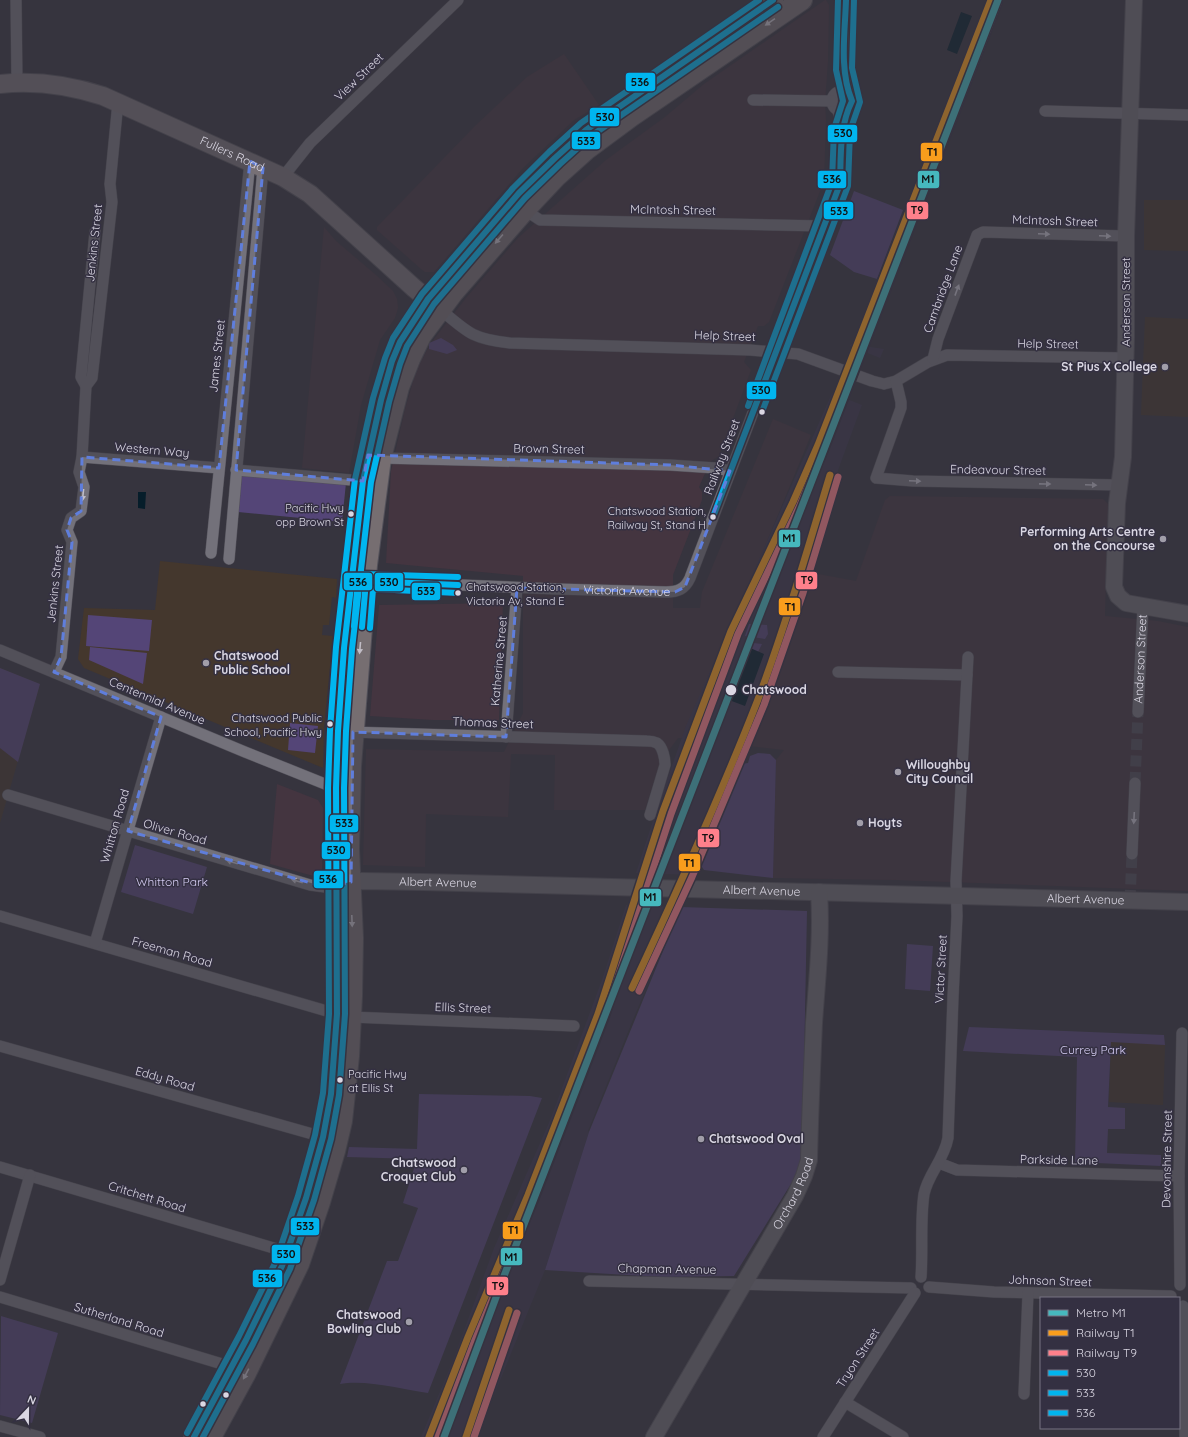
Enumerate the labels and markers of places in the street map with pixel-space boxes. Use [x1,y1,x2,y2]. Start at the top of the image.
place label: St Pius X College [1061,359,1157,374]
marker: St Pius X College [1160,362,1170,372]
unlabelled marker [757,407,767,417]
place label: Pacific Hwy opp Brown St [276,501,344,529]
place label: Chatswood Station, Railway St, Stand H [607,504,706,532]
marker: Pacific Hwy opp Brown St [346,509,356,519]
marker: Chatswood Station, Railway St, Stand H [708,512,718,522]
place label: Performing Arts Centre on the Concourse [1020,524,1155,553]
marker: Performing Arts Centre on the Concourse [1158,534,1168,544]
place label: Chatswood Station, Victoria Av, Stand E [466,580,565,608]
marker: Chatswood Station, Victoria Av, Stand E [453,588,463,598]
place label: Chatswood Public School [214,648,290,677]
marker: Chatswood Public School [201,658,211,668]
place label: Chatswood [742,682,807,697]
marker: Chatswood [724,683,738,697]
place label: Chatswood Public School, Pacific Hwy [224,711,322,739]
marker: Chatswood Public School, Pacific Hwy [325,719,335,729]
place label: Willoughby City Council [906,757,973,786]
marker: Willoughby City Council [893,767,903,777]
place label: Hoyts [868,815,902,830]
marker: Hoyts [855,818,865,828]
place label: Pacific Hwy at Ellis St [348,1067,407,1095]
marker: Pacific Hwy at Ellis St [335,1075,345,1085]
place label: Chatswood Oval [709,1131,804,1146]
marker: Chatswood Oval [696,1134,706,1144]
place label: Chatswood Croquet Club [381,1155,456,1184]
marker: Chatswood Croquet Club [459,1165,469,1175]
place label: Chatswood Bowling Club [327,1307,401,1336]
marker: Chatswood Bowling Club [404,1317,414,1327]
unlabelled marker [221,1390,231,1400]
unlabelled marker [198,1399,208,1409]

